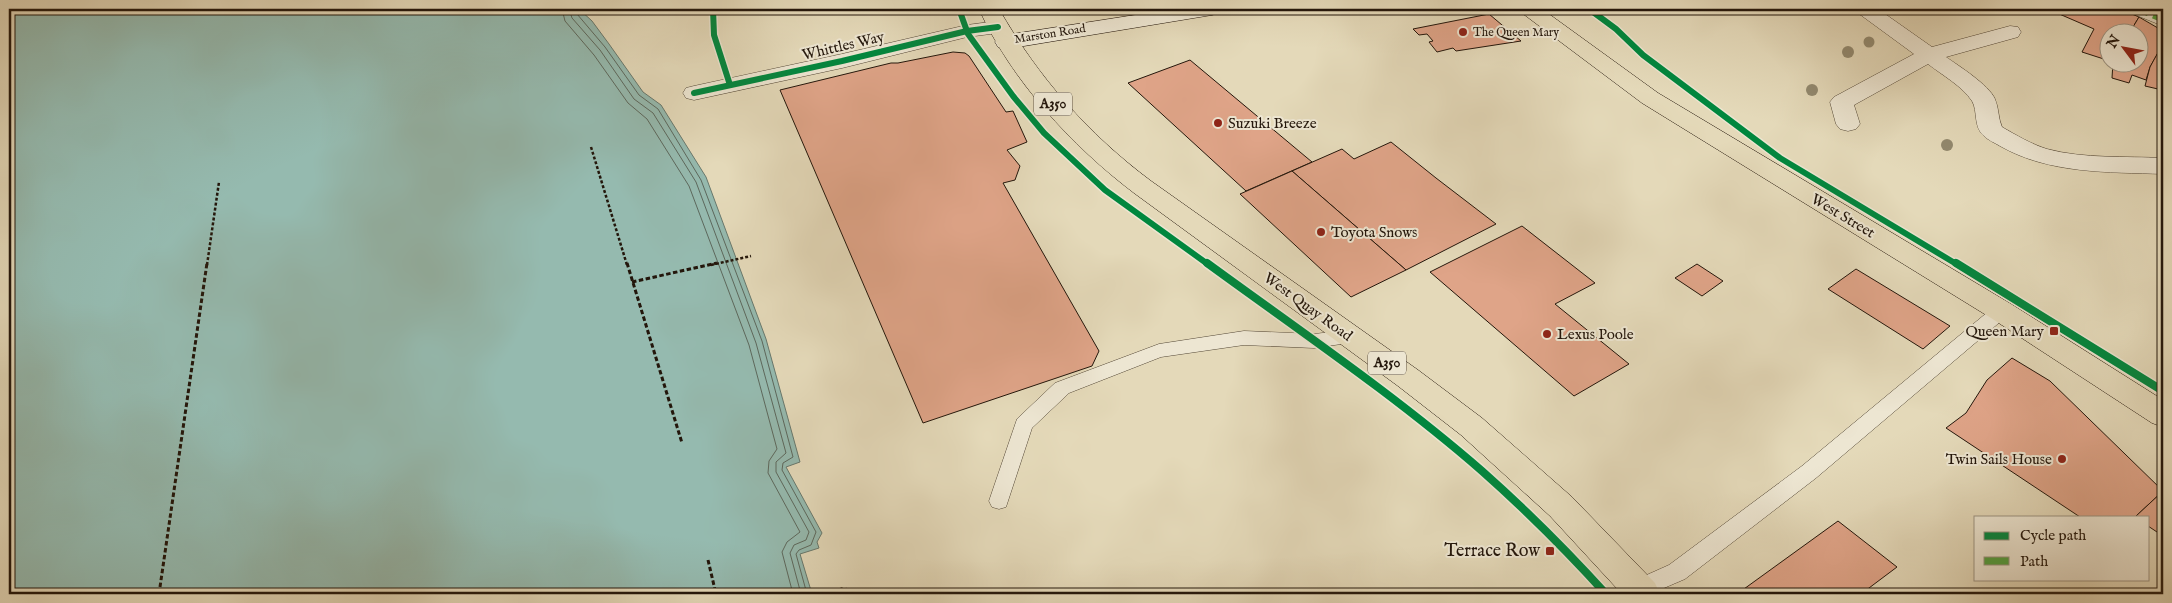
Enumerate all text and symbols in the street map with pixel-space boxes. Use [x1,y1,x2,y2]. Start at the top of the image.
street label: Marston Road [1013,21,1087,47]
north arrow [2100,22,2150,72]
place label: The Queen Mary [1473,25,1559,40]
marker: The Queen Mary [1457,26,1469,38]
street label: Whittles Way [800,27,887,65]
text: N [2102,32,2125,52]
road number: A350 [1034,92,1072,116]
place label: Suzuki Breeze [1228,114,1317,133]
marker: Suzuki Breeze [1212,117,1224,129]
street label: West Street [1808,189,1878,243]
place label: Toyota Snows [1331,223,1417,242]
marker: Toyota Snows [1315,226,1327,238]
street label: West Quay Road [1260,268,1357,346]
place label: Queen Mary [1965,322,2045,341]
place label: Lexus Poole [1557,325,1634,344]
marker: Queen Mary [2048,325,2060,337]
marker: Lexus Poole [1541,328,1553,340]
road number: A350 [1368,352,1406,374]
place label: Twin Sails House [1946,450,2052,469]
marker: Twin Sails House [2056,453,2068,465]
legend [1974,516,2150,580]
text: Cycle path [2020,526,2086,545]
place label: Terrace Row [1444,540,1541,563]
marker: Terrace Row [1544,545,1556,557]
text: Path [2020,552,2048,571]

